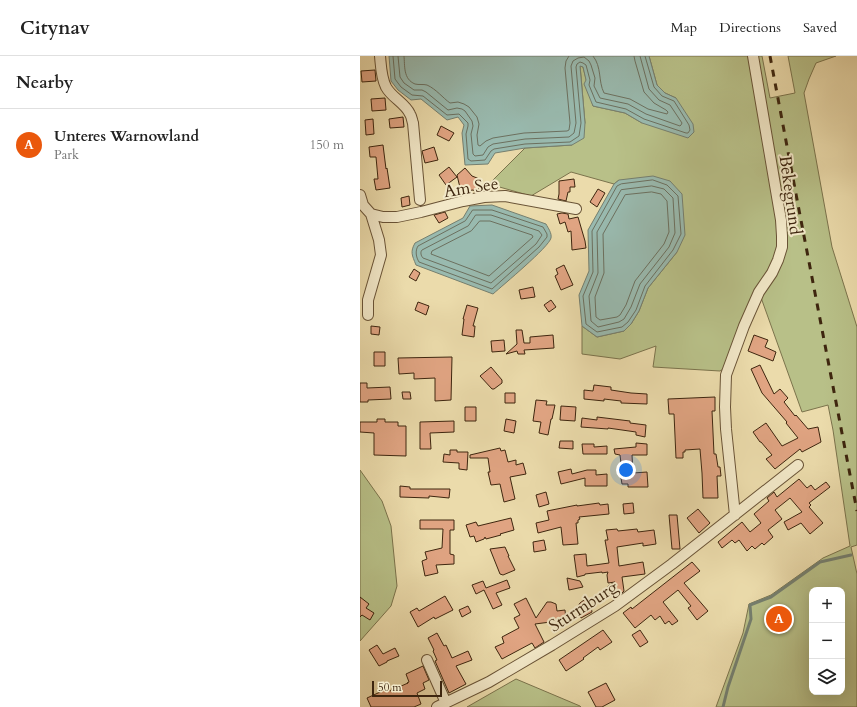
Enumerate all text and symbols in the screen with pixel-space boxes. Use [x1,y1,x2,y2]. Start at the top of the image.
text: Citynav [20,15,90,41]
text: Map [671,18,697,37]
text: Directions [719,18,781,37]
text: Saved [803,18,837,37]
text: Nearby [16,71,73,94]
text: Unteres Warnowland [54,126,199,146]
text: A [24,136,34,154]
text: 150 m [310,136,344,154]
text: Park [54,146,79,164]
street label: Bekegrund [774,154,807,236]
street label: Am See [442,172,500,203]
your location [616,460,636,480]
street label: Sturmburg [544,575,623,637]
map controls [809,587,845,695]
button: + [809,587,845,623]
pin: A [766,604,792,634]
button: − [809,623,845,659]
button: layers [809,659,845,695]
scale bar [372,679,442,698]
text: 50 m [378,680,402,695]

